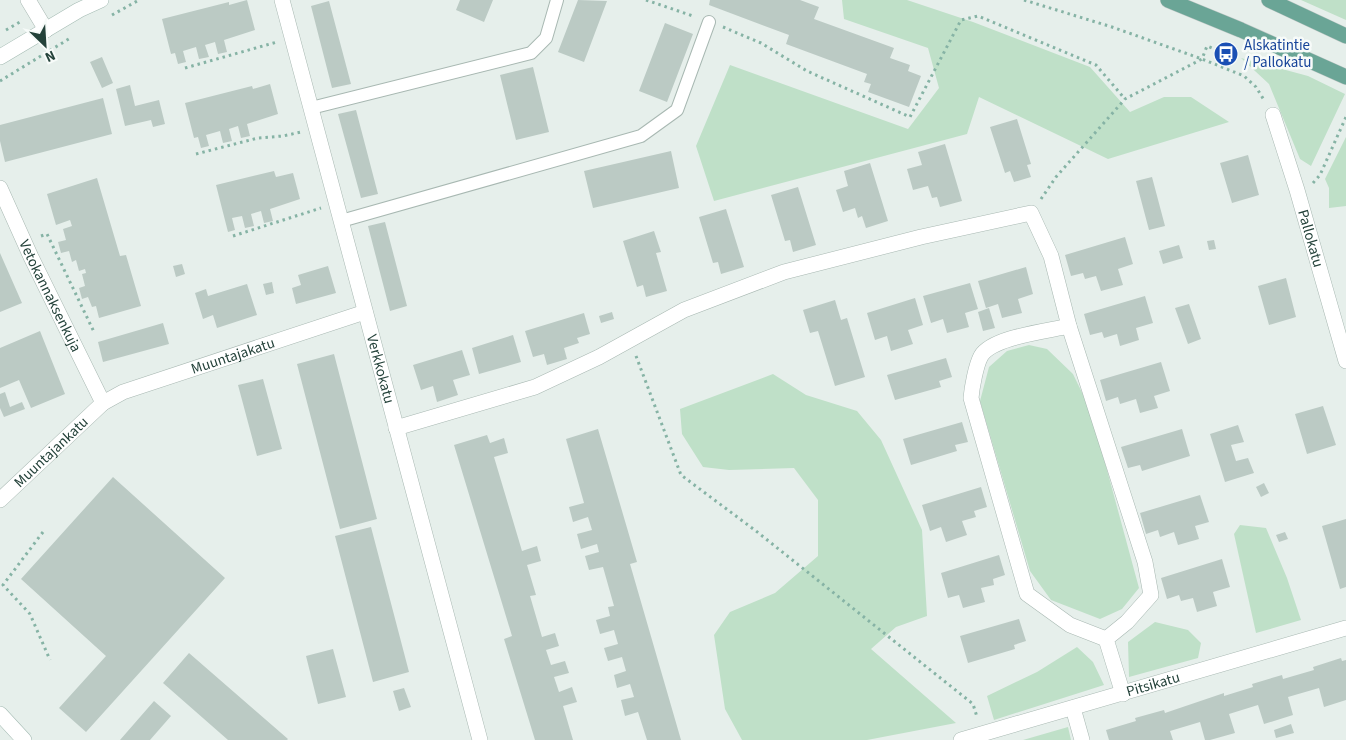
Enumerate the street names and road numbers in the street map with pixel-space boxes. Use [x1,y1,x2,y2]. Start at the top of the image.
street label: Pallokatu [1293,207,1329,270]
street label: Vetokannaksenkuja [14,236,87,356]
street label: Muuntajakatu [188,332,277,379]
street label: Verkkokatu [361,332,400,406]
street label: Muuntajankatu [9,412,93,492]
street label: Pitsikatu [1124,666,1182,702]

